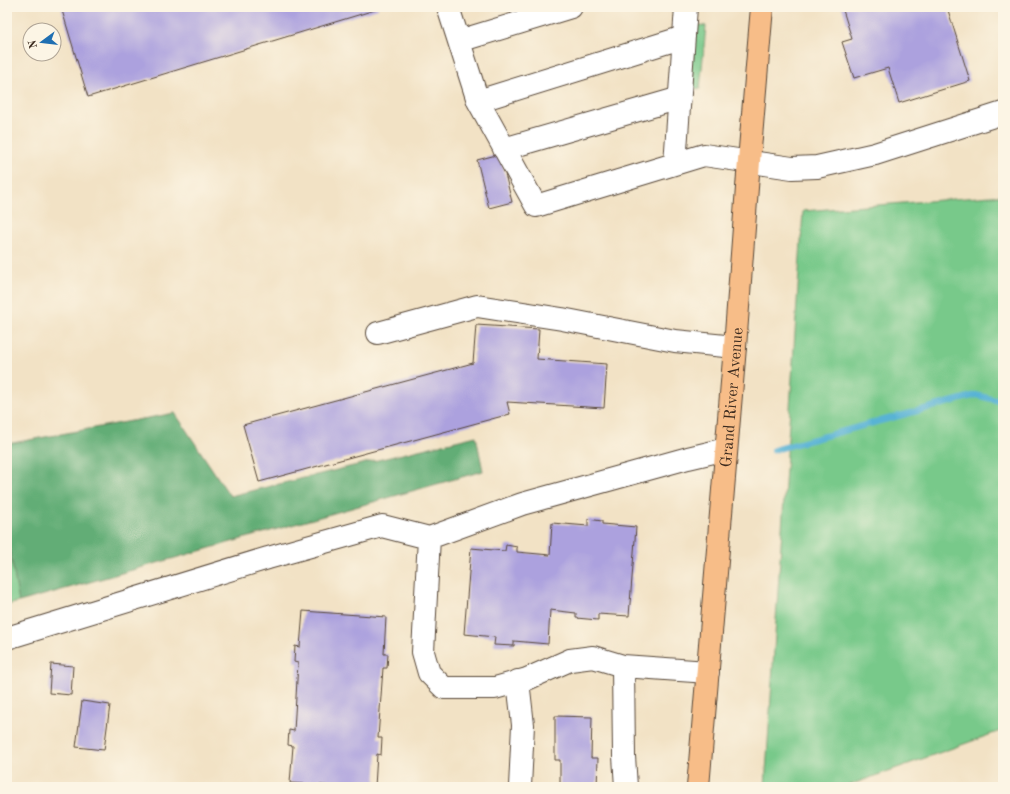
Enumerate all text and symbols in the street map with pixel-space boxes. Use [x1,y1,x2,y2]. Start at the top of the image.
north arrow [22,22,62,62]
text: N [27,38,40,50]
street label: Grand River Avenue [719,327,746,468]

